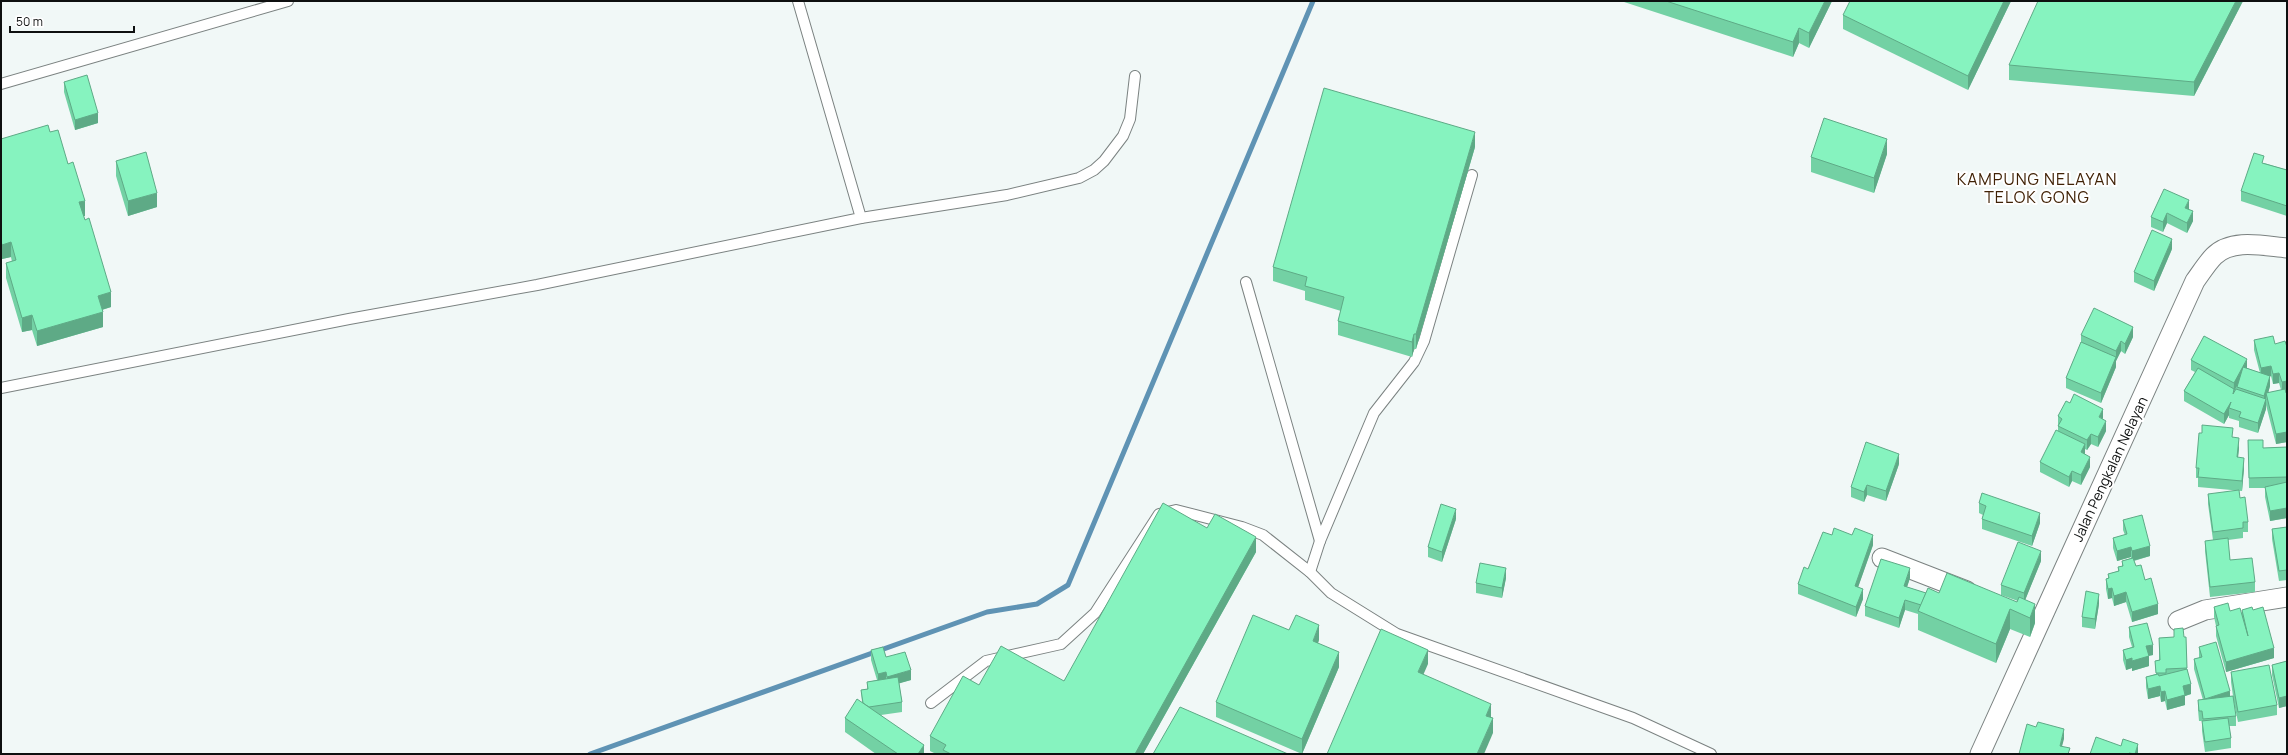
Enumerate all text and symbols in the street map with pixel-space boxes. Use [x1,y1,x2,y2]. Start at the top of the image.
scale bar [10,8,134,34]
text: 50 m [16,13,43,30]
district label: KAMPUNG NELAYAN TELOK GONG [1957,168,2117,208]
street label: Jalan Pengkalan Nelayan [2068,393,2152,544]

